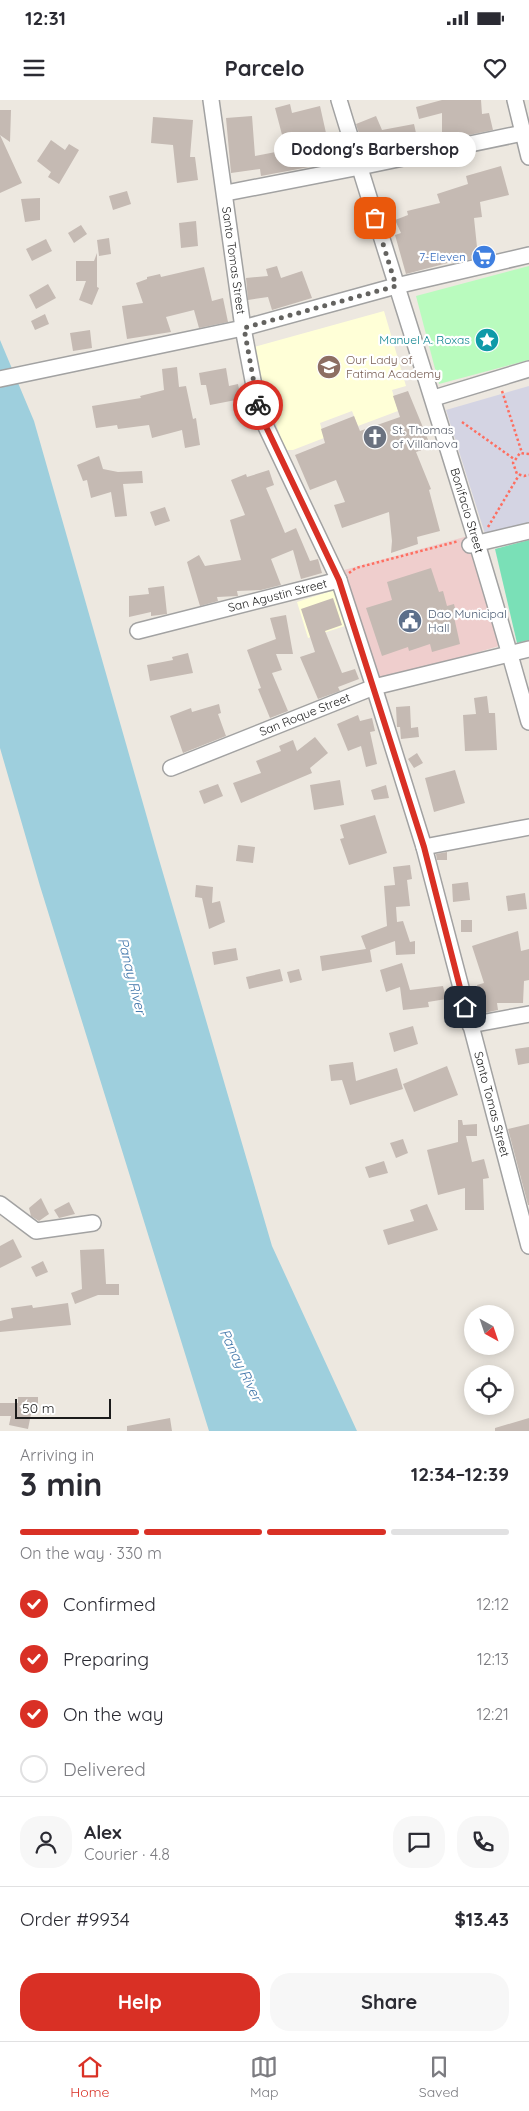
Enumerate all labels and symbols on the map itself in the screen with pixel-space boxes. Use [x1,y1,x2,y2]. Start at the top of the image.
callout: Dodong's Barbershop [274,133,476,168]
pin [354,197,396,239]
street label: Santo Tomas Street [219,206,249,315]
supermarket icon: 7-Eleven [471,244,497,270]
place label: 7-Eleven [419,249,466,264]
place icon: Manuel A. Roxas [474,327,500,353]
place label: Manuel A. Roxas [379,332,470,347]
place label: Our Lady of Fatima Academy [346,352,441,381]
school or university icon: Our Lady of Fatima Academy [316,354,342,380]
courier [233,380,283,430]
place label: St. Thomas of Villanova [392,422,458,451]
church icon: St. Thomas of Villanova [362,424,388,450]
street label: Bonifacio Street [447,466,487,555]
street label: San Agustin Street [226,575,329,615]
place label: Dao Municipal Hall [428,606,507,635]
public building icon: Dao Municipal Hall [397,608,423,634]
street label: San Roque Street [257,689,352,739]
water label: Panay River [114,936,151,1018]
pin [444,986,486,1028]
street label: Santo Tomas Street [471,1050,513,1158]
north arrow [464,1305,514,1355]
water label: Panay River [216,1326,267,1405]
scale bar [15,1396,111,1419]

